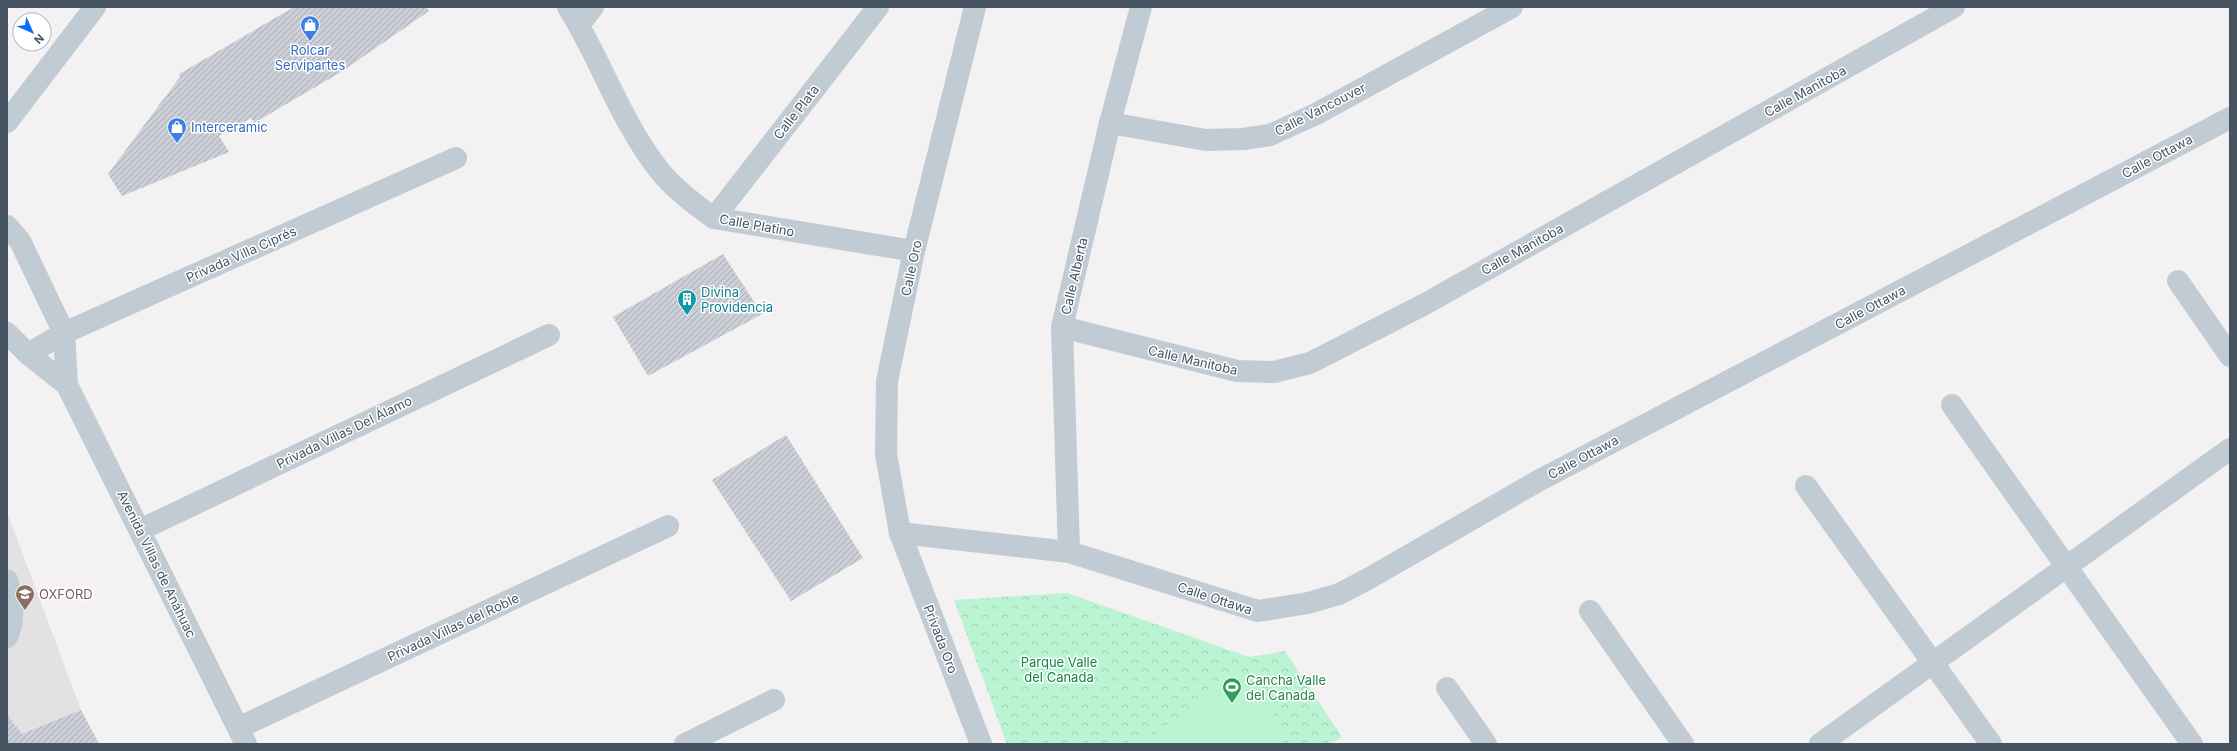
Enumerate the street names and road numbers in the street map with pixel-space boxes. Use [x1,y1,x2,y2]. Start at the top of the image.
street label: Calle Manitoba [1761,62,1849,120]
street label: Calle Vancouver [1272,79,1368,139]
street label: Calle Plata [770,82,822,142]
street label: Calle Ottawa [2119,131,2195,181]
street label: Calle Platino [718,211,796,240]
street label: Calle Manitoba [1478,220,1566,278]
street label: Privada Villa Ciprés [183,222,299,286]
street label: Calle Alberta [1057,236,1091,316]
street label: Calle Oro [897,238,925,297]
street label: Calle Ottawa [1832,282,1908,332]
street label: Calle Manitoba [1147,342,1239,378]
street label: Privada Villas Del Álamo [274,392,414,472]
street label: Calle Ottawa [1545,432,1621,482]
street label: Avenida Villas de Anáhuac [114,488,200,640]
street label: Calle Ottawa [1176,578,1254,618]
street label: Privada Villas del Roble [385,589,521,665]
street label: Privada Oro [921,602,962,676]

